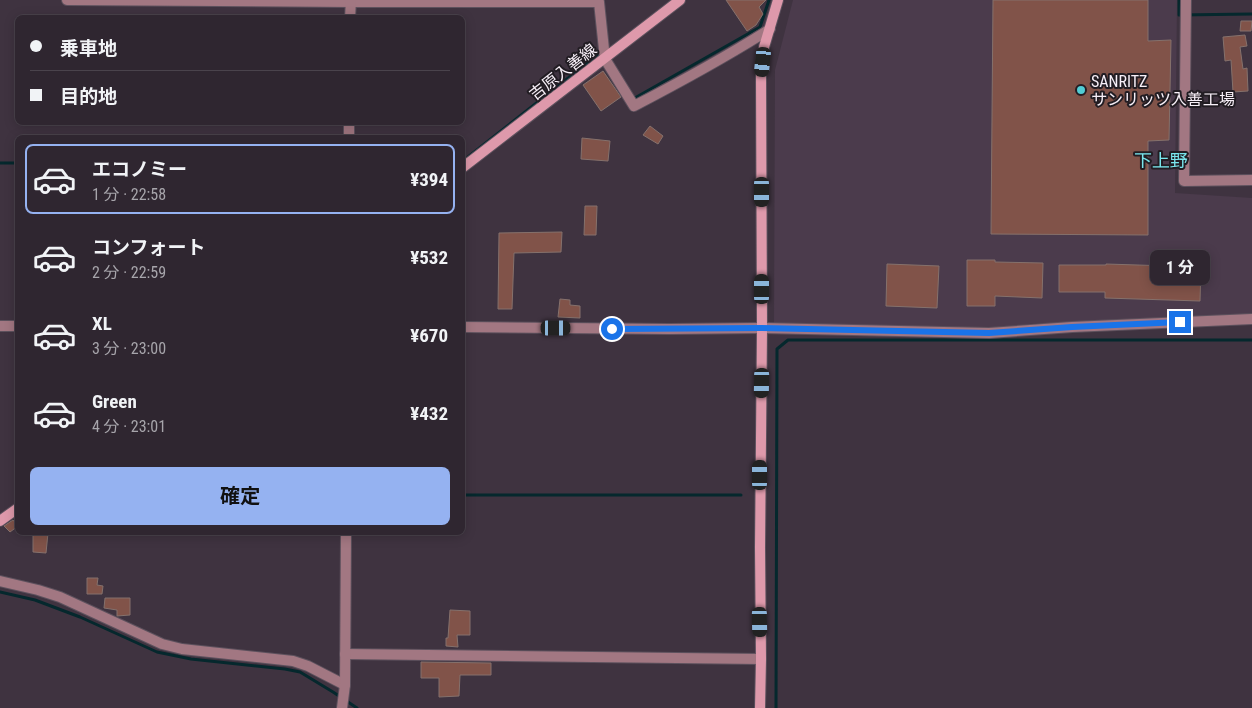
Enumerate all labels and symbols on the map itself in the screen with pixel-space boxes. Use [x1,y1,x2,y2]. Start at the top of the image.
street label: 吉原入善線 [526,40,600,104]
car [753,46,772,78]
place label: SANRITZ サンリッツ入善工場 [1091,72,1235,109]
marker: SANRITZ サンリッツ入善工場 [1075,84,1087,96]
district label: 下上野 [1134,150,1188,171]
car [754,177,769,207]
callout: 1 分 [1150,250,1210,284]
car [754,274,769,304]
route end [1169,311,1191,333]
route start [601,318,623,340]
car [541,321,571,336]
car [754,368,769,398]
car [752,460,767,490]
car [752,607,767,637]

